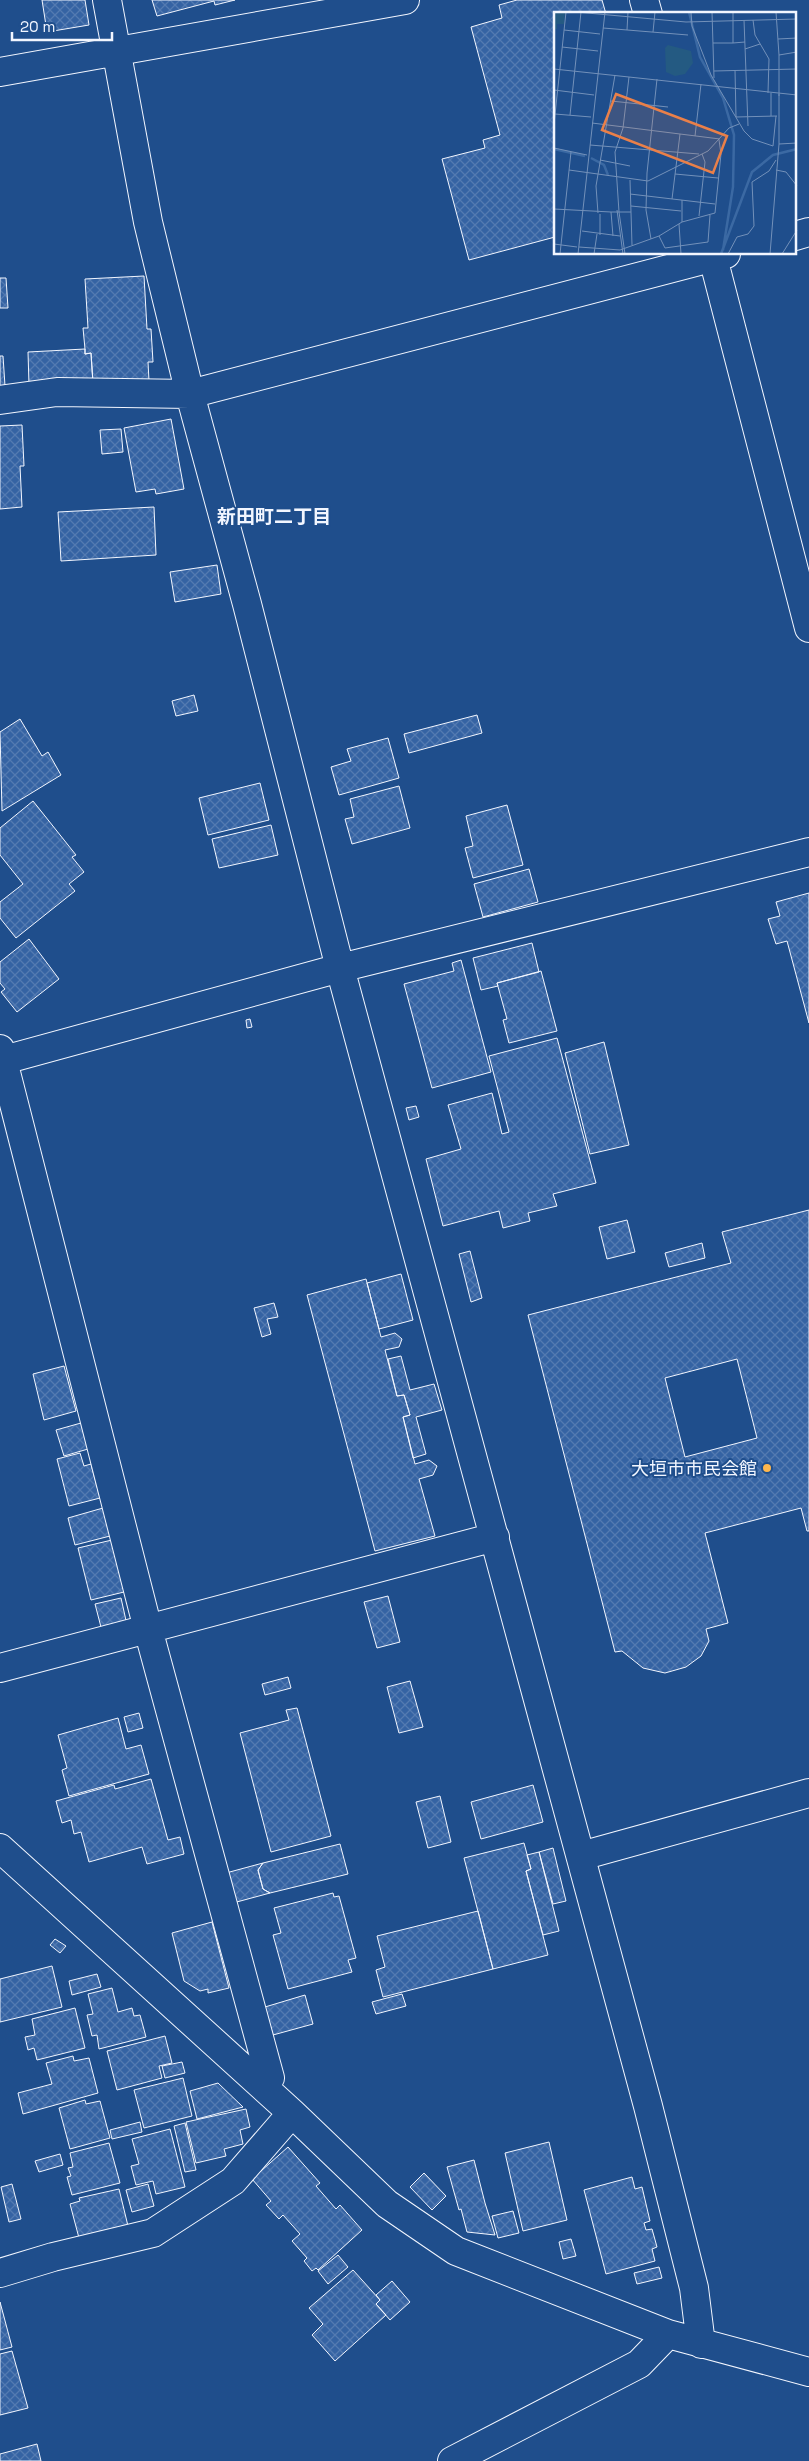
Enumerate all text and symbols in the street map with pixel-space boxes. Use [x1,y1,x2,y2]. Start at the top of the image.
scale bar [12,10,112,42]
inset map [554,12,796,255]
text: 20 m [20,17,55,36]
district label: 新田町二丁目 [217,504,331,529]
place label: 大垣市市民会館 [631,1457,757,1480]
marker: 大垣市市民会館 [761,1462,773,1474]

